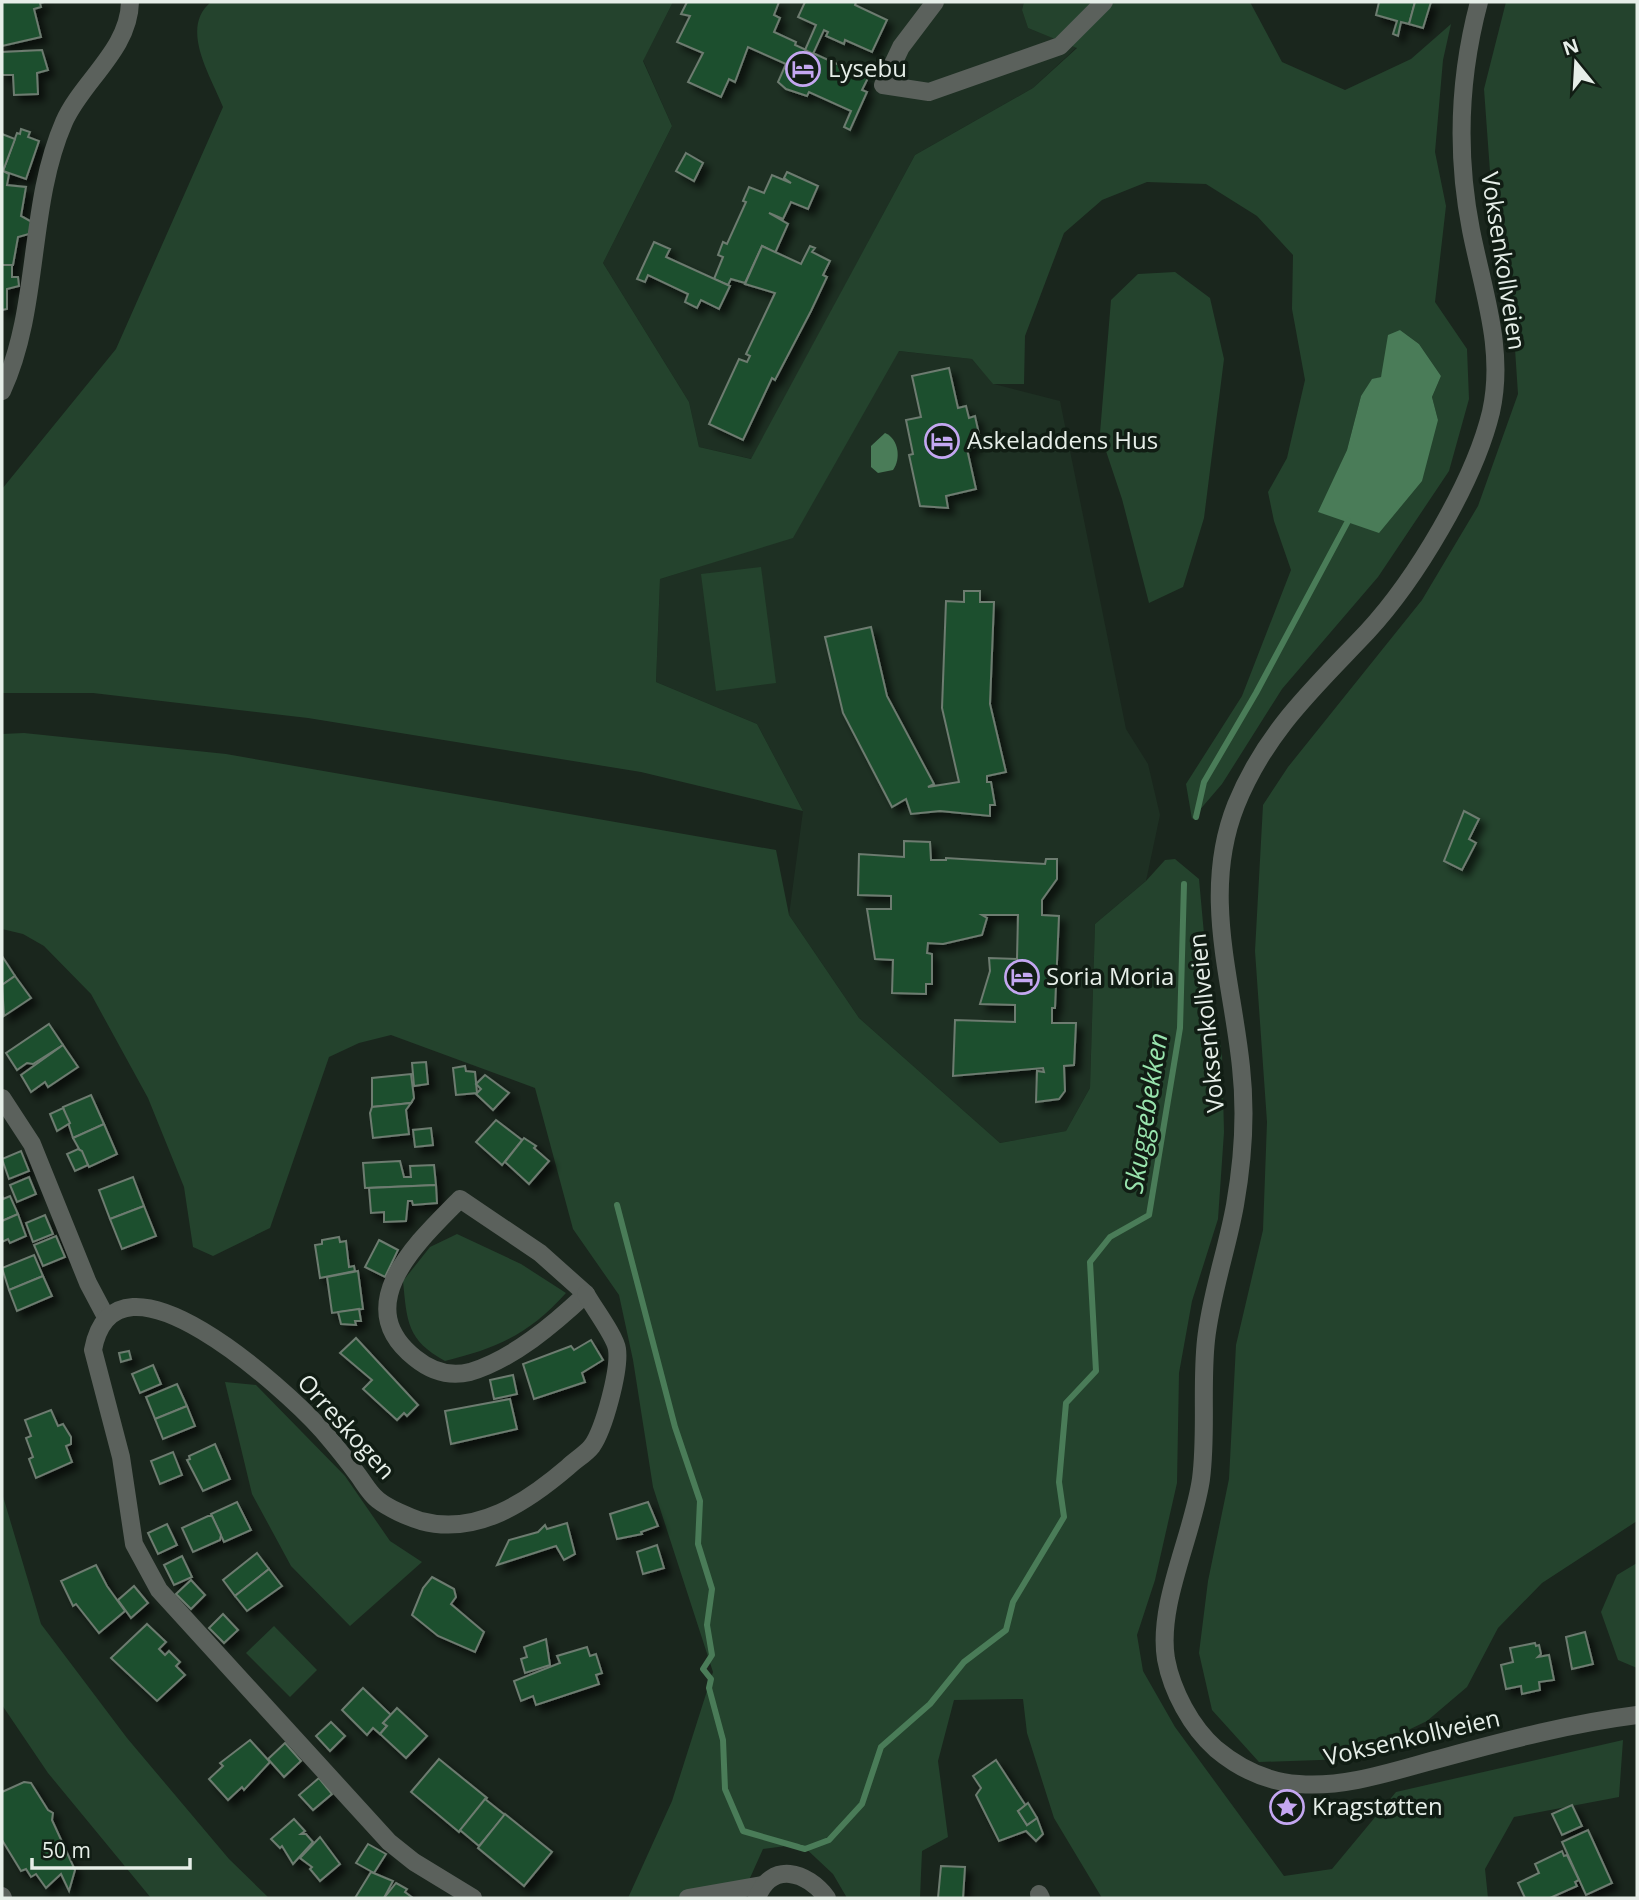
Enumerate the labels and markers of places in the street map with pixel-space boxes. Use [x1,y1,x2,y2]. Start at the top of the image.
hotel icon: Lysebu [784,50,822,88]
place label: Lysebu [828,51,907,84]
hotel icon: Askeladdens Hus [923,422,961,460]
place label: Askeladdens Hus [967,423,1158,456]
hotel icon: Soria Moria [1003,958,1041,996]
place label: Soria Moria [1046,959,1174,992]
place icon: Kragstøtten [1268,1788,1306,1826]
place label: Kragstøtten [1312,1789,1443,1822]

